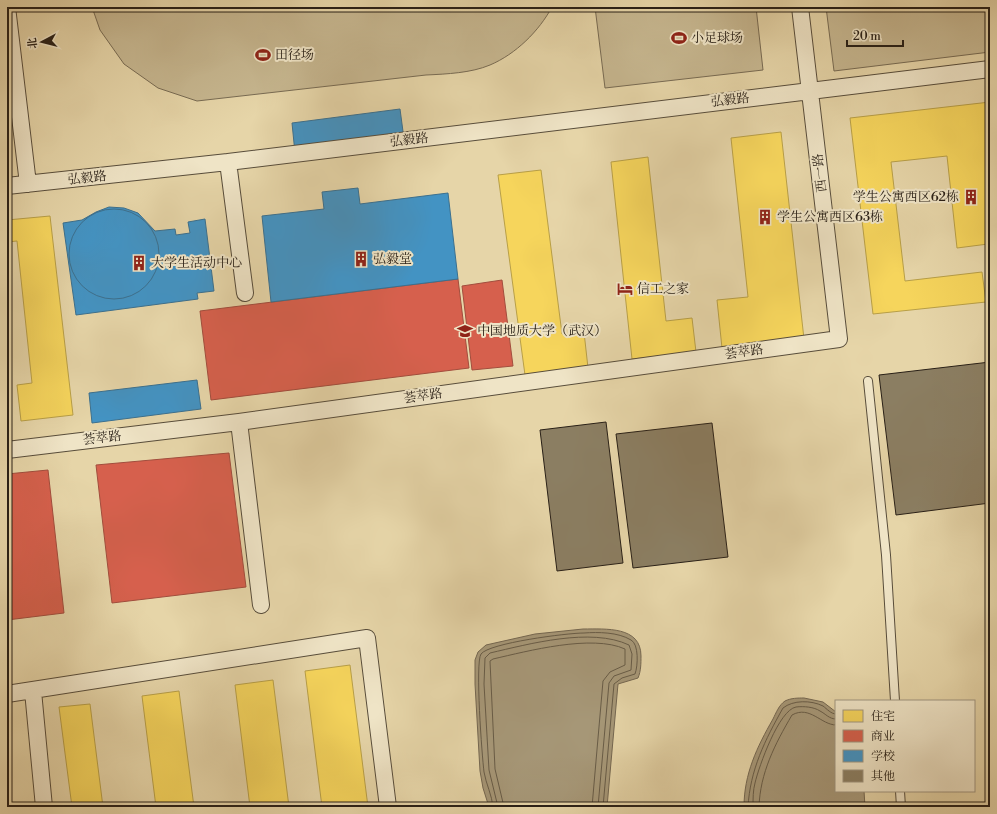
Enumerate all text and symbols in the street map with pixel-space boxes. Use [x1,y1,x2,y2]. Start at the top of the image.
north arrow [22,22,62,62]
scale bar [847,22,903,48]
sports icon: 小足球场 [670,29,688,47]
text: 20 m [853,29,881,44]
place label: 小足球场 [691,30,743,46]
text: 北 [25,37,41,49]
sports icon: 田径场 [254,46,272,64]
place label: 田径场 [275,47,314,63]
street label: 弘毅路 [710,90,750,110]
street label: 弘毅路 [389,130,429,150]
street label: 西一路 [810,153,830,193]
street label: 弘毅路 [67,168,107,188]
building icon: 学生公寓西区62栋 [962,188,980,206]
place label: 学生公寓西区62栋 [853,189,959,205]
building icon: 学生公寓西区63栋 [756,208,774,226]
place label: 学生公寓西区63栋 [777,209,883,225]
building icon: 弘毅堂 [352,250,370,268]
place label: 弘毅堂 [373,251,412,267]
building icon: 大学生活动中心 [130,254,148,272]
place label: 大学生活动中心 [151,255,242,271]
hotel icon: 信工之家 [616,280,634,298]
place label: 信工之家 [637,281,689,297]
school or university icon: 中国地质大学（武汉） [456,322,474,340]
place label: 中国地质大学（武汉） [477,323,607,339]
street label: 荟萃路 [724,341,764,363]
street label: 荟萃路 [403,385,443,407]
street label: 荟萃路 [82,428,122,448]
legend [835,700,975,792]
text: 住宅 [871,709,895,724]
text: 商业 [871,729,895,744]
text: 学校 [871,749,895,764]
text: 其他 [871,769,895,784]

